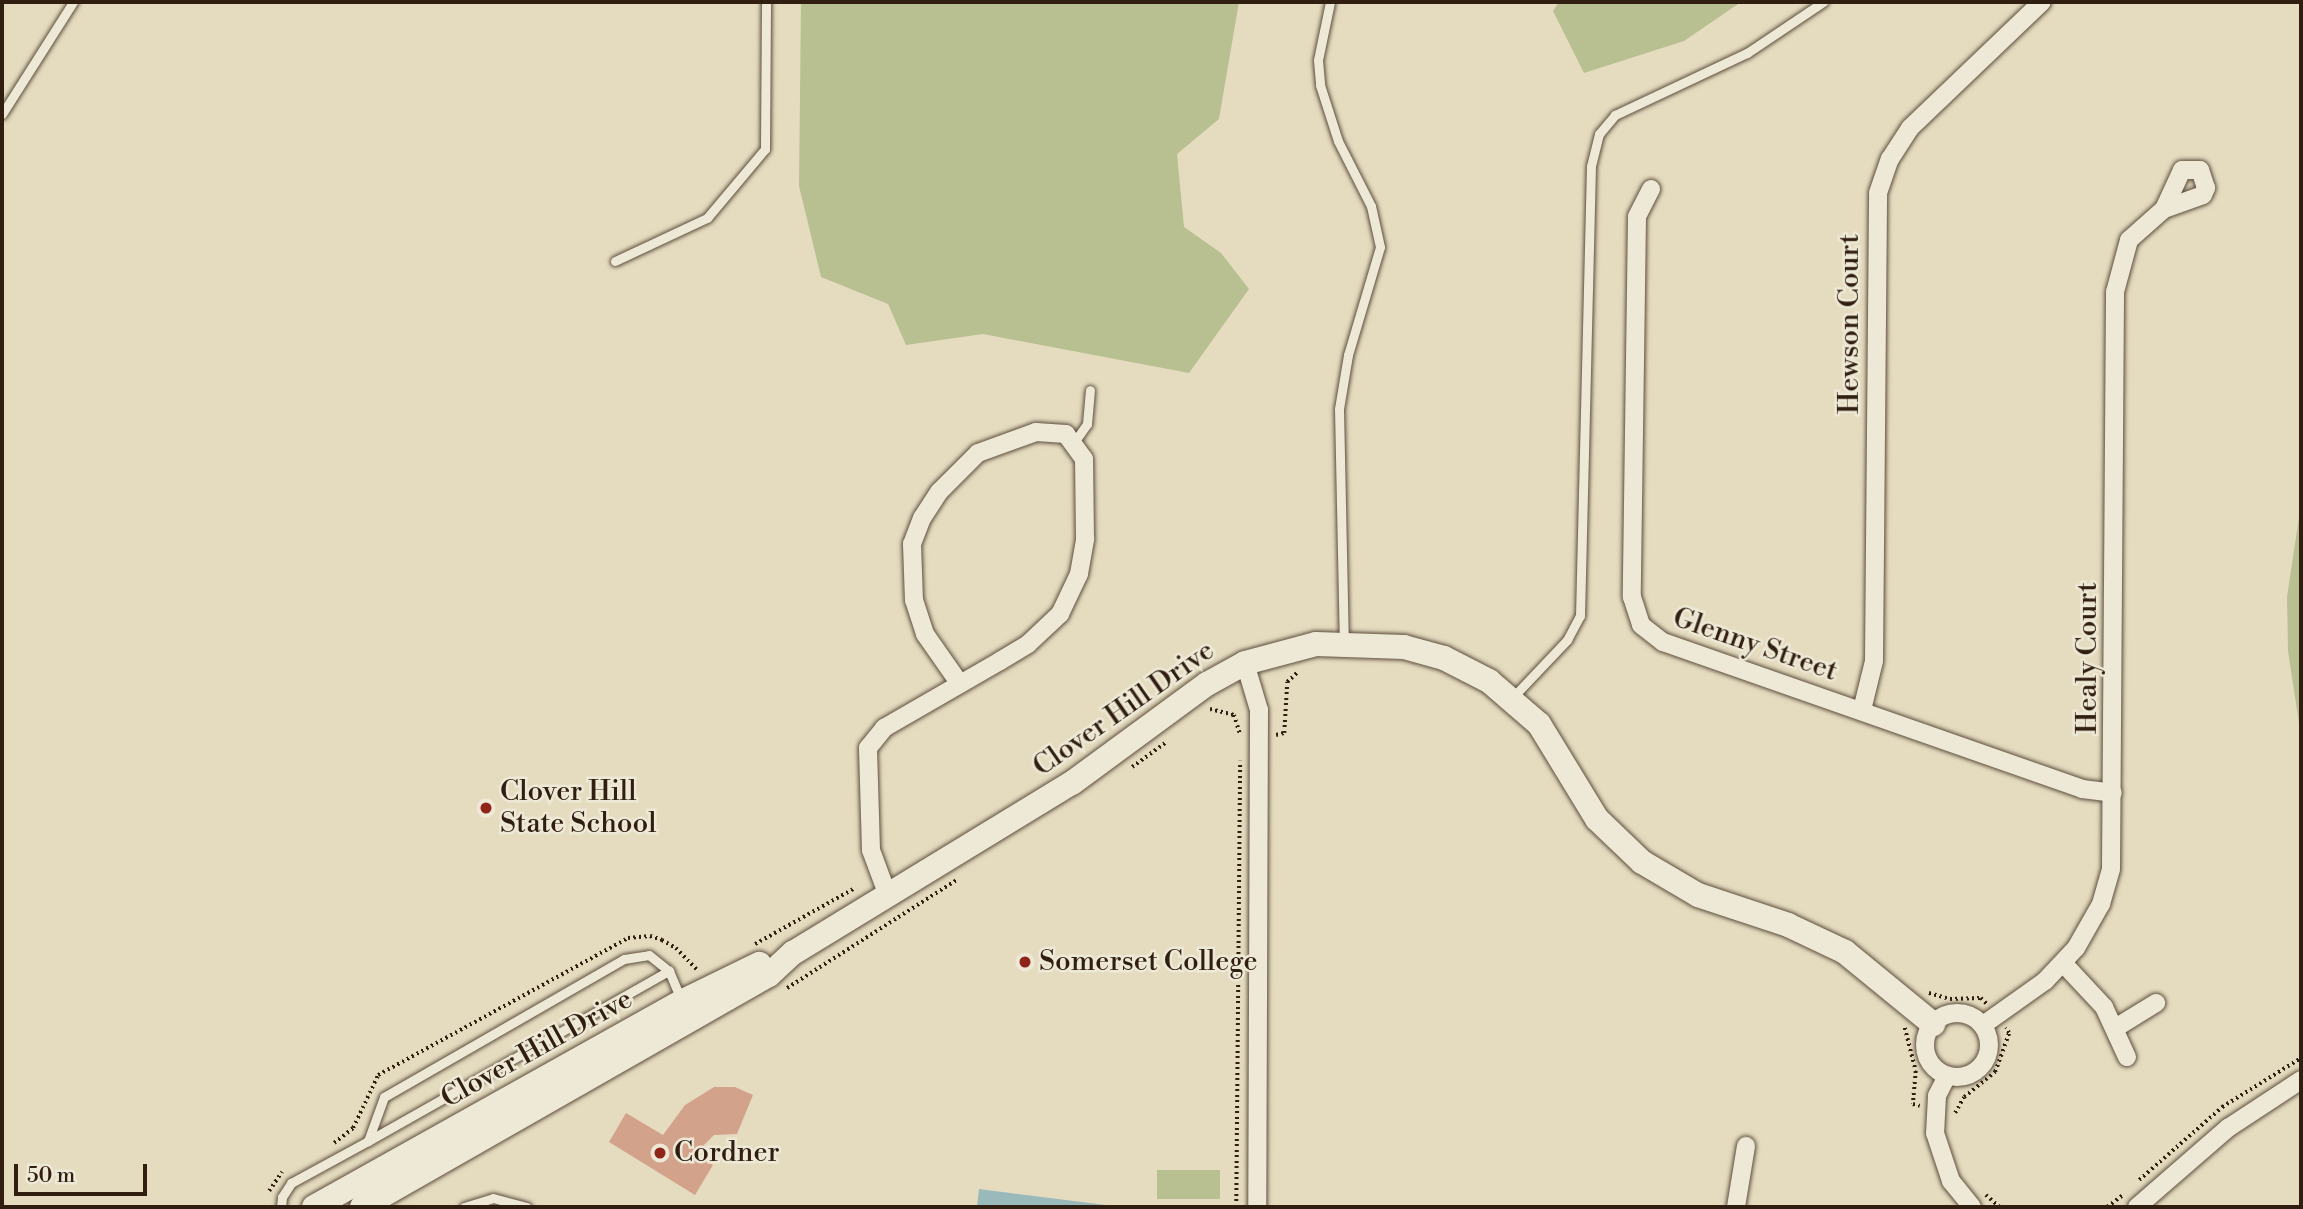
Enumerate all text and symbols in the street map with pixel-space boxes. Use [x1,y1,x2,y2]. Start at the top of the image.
street label: Hewson Court [1833,234,1867,414]
street label: Healy Court [2071,582,2105,734]
street label: Glenny Street [1668,601,1842,689]
street label: Clover Hill Drive [1027,634,1221,784]
place label: Clover Hill State School [500,775,657,841]
marker: Clover Hill State School [478,800,494,816]
place label: Somerset College [1039,945,1258,979]
marker: Somerset College [1017,954,1033,970]
street label: Clover Hill Drive [435,983,639,1115]
place label: Cordner [674,1136,780,1170]
marker: Cordner [652,1145,668,1161]
scale bar [18,1150,150,1194]
text: 50 m [27,1163,75,1189]

